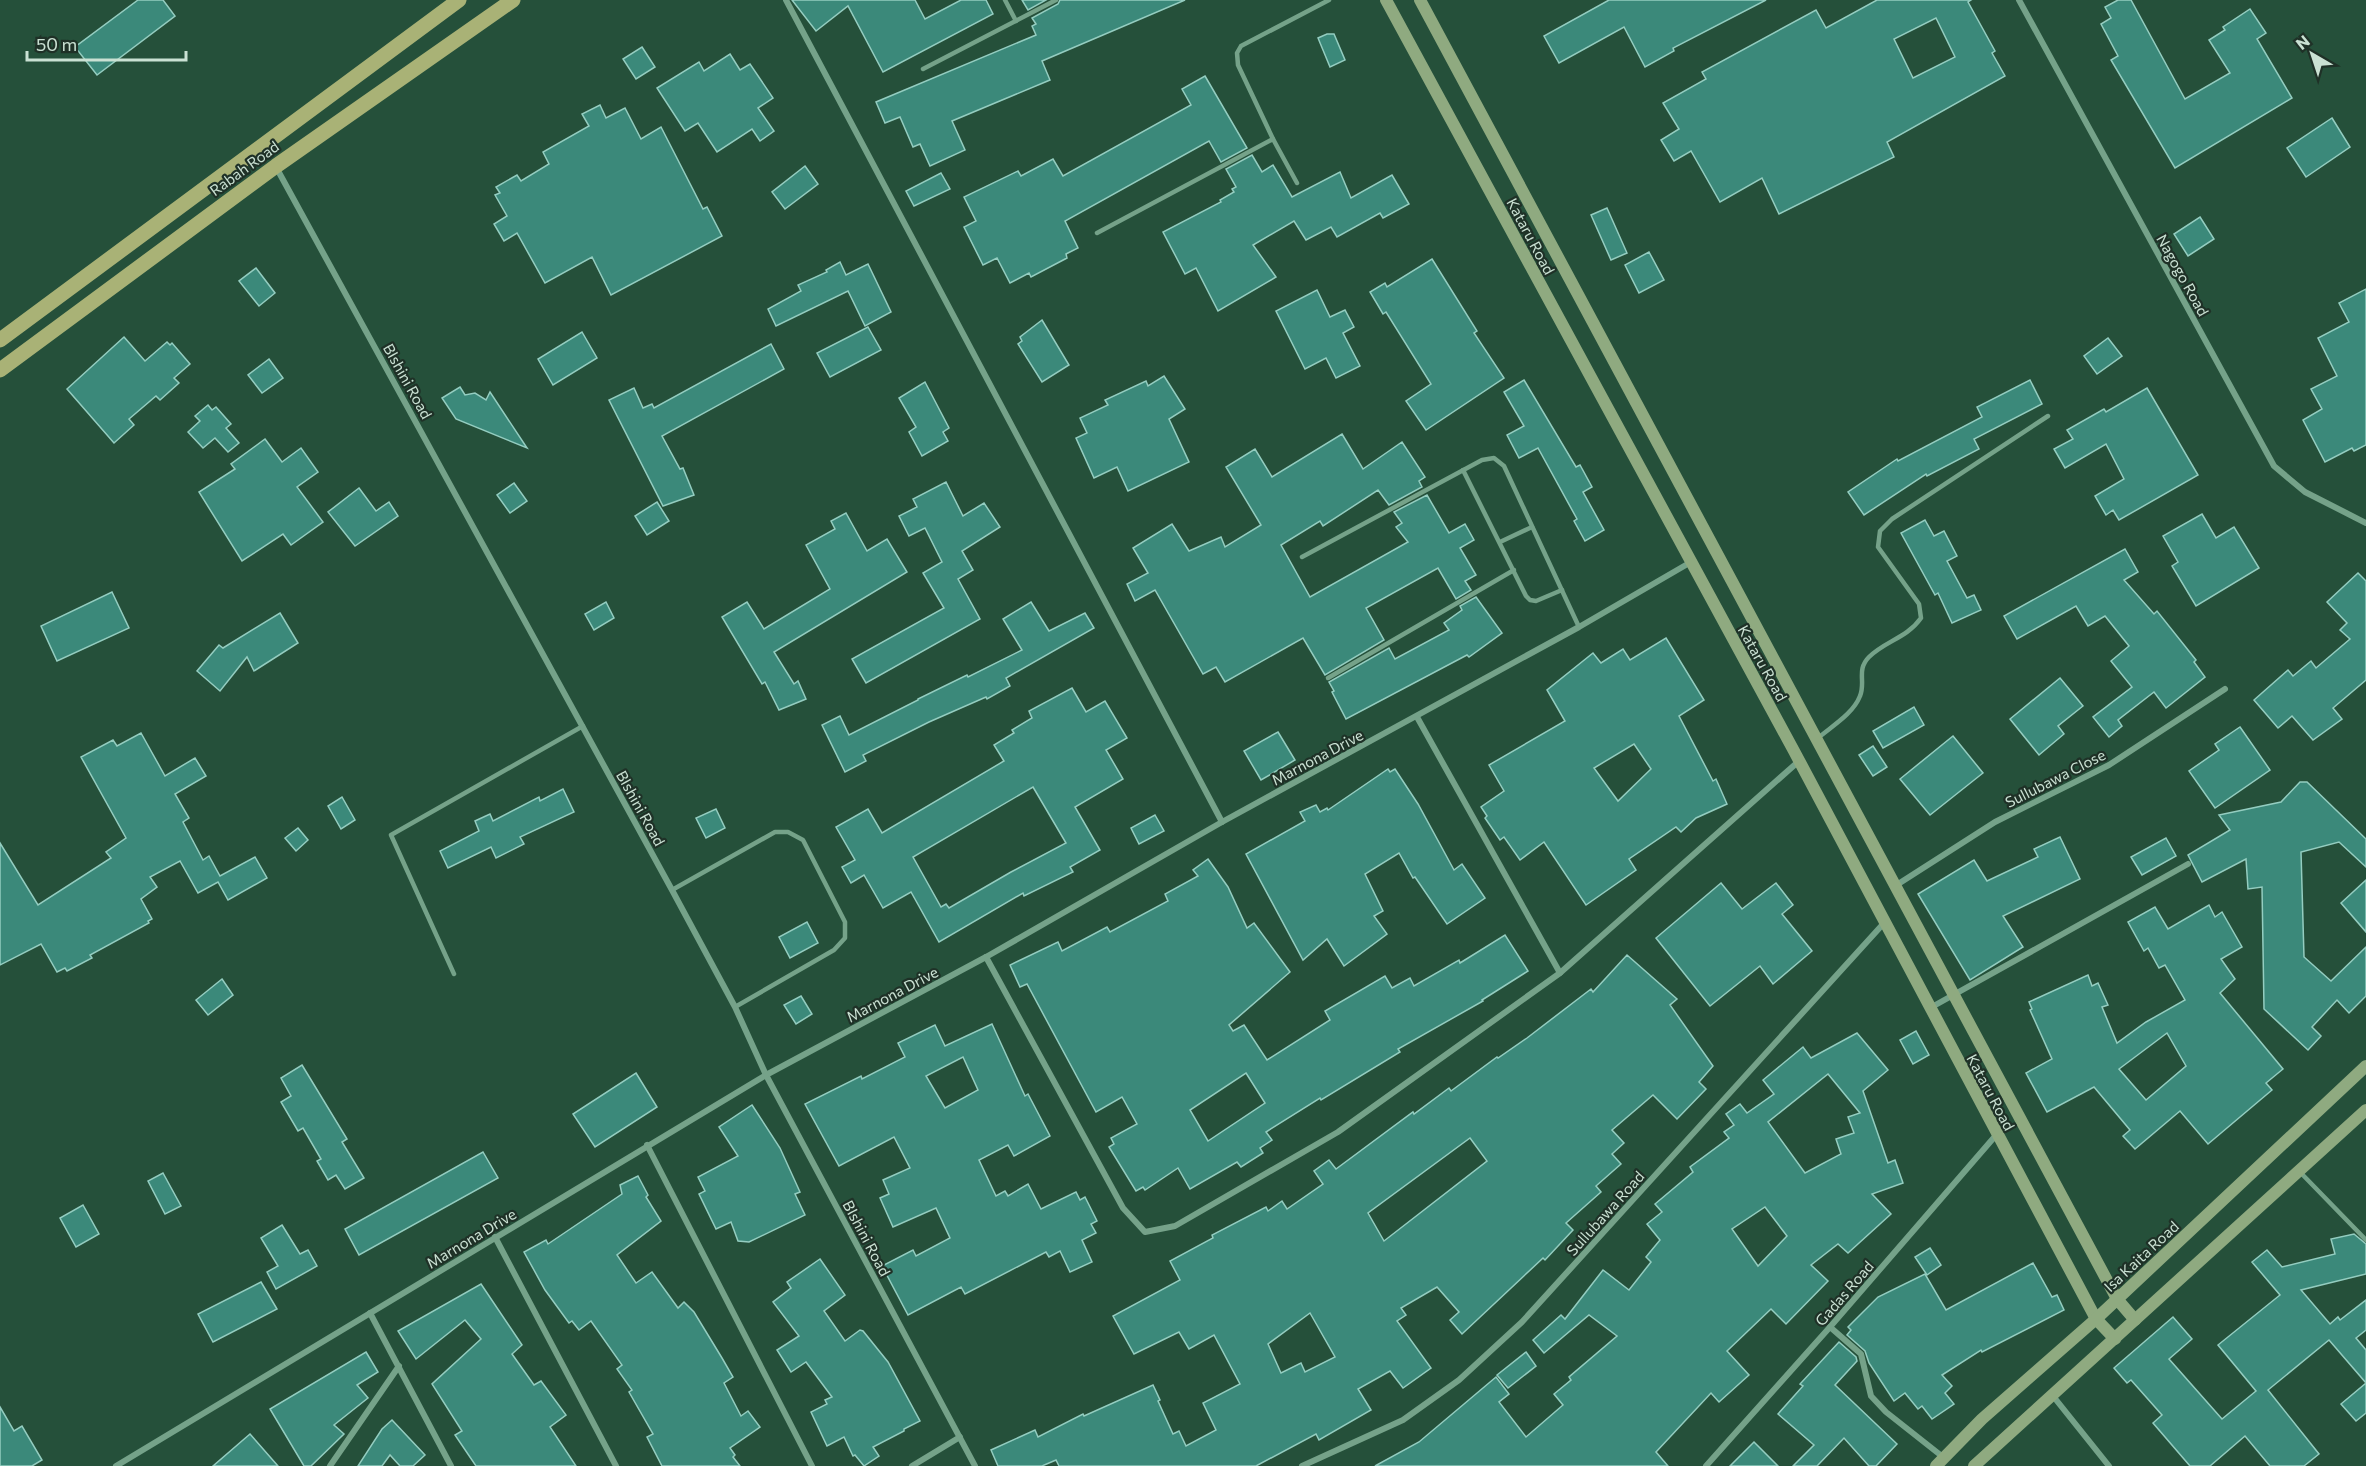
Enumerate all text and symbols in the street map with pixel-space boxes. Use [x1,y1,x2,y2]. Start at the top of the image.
scale bar [27,24,186,62]
north arrow [2282,24,2342,84]
text: N [2292,31,2313,53]
text: 50 m [36,33,77,55]
street label: Rabah Road [206,137,282,199]
street label: Kataru Road [1503,195,1559,277]
street label: Nagogo Road [2153,231,2213,319]
street label: BIshini Road [380,340,436,422]
street label: Kataru Road [1735,622,1791,704]
street label: Marnona Drive [1268,725,1366,789]
street label: Sullubawa Close [2002,745,2108,811]
street label: BIshini Road [613,767,669,849]
street label: Marnona Drive [843,962,941,1026]
street label: Kataru Road [1963,1051,2019,1133]
street label: Sullubawa Road [1562,1167,1648,1259]
street label: BIshini Road [839,1197,895,1279]
street label: Marnona Drive [423,1204,519,1272]
street label: Isa Kaita Road [2100,1217,2182,1295]
street label: Gadas Road [1811,1257,1877,1329]

